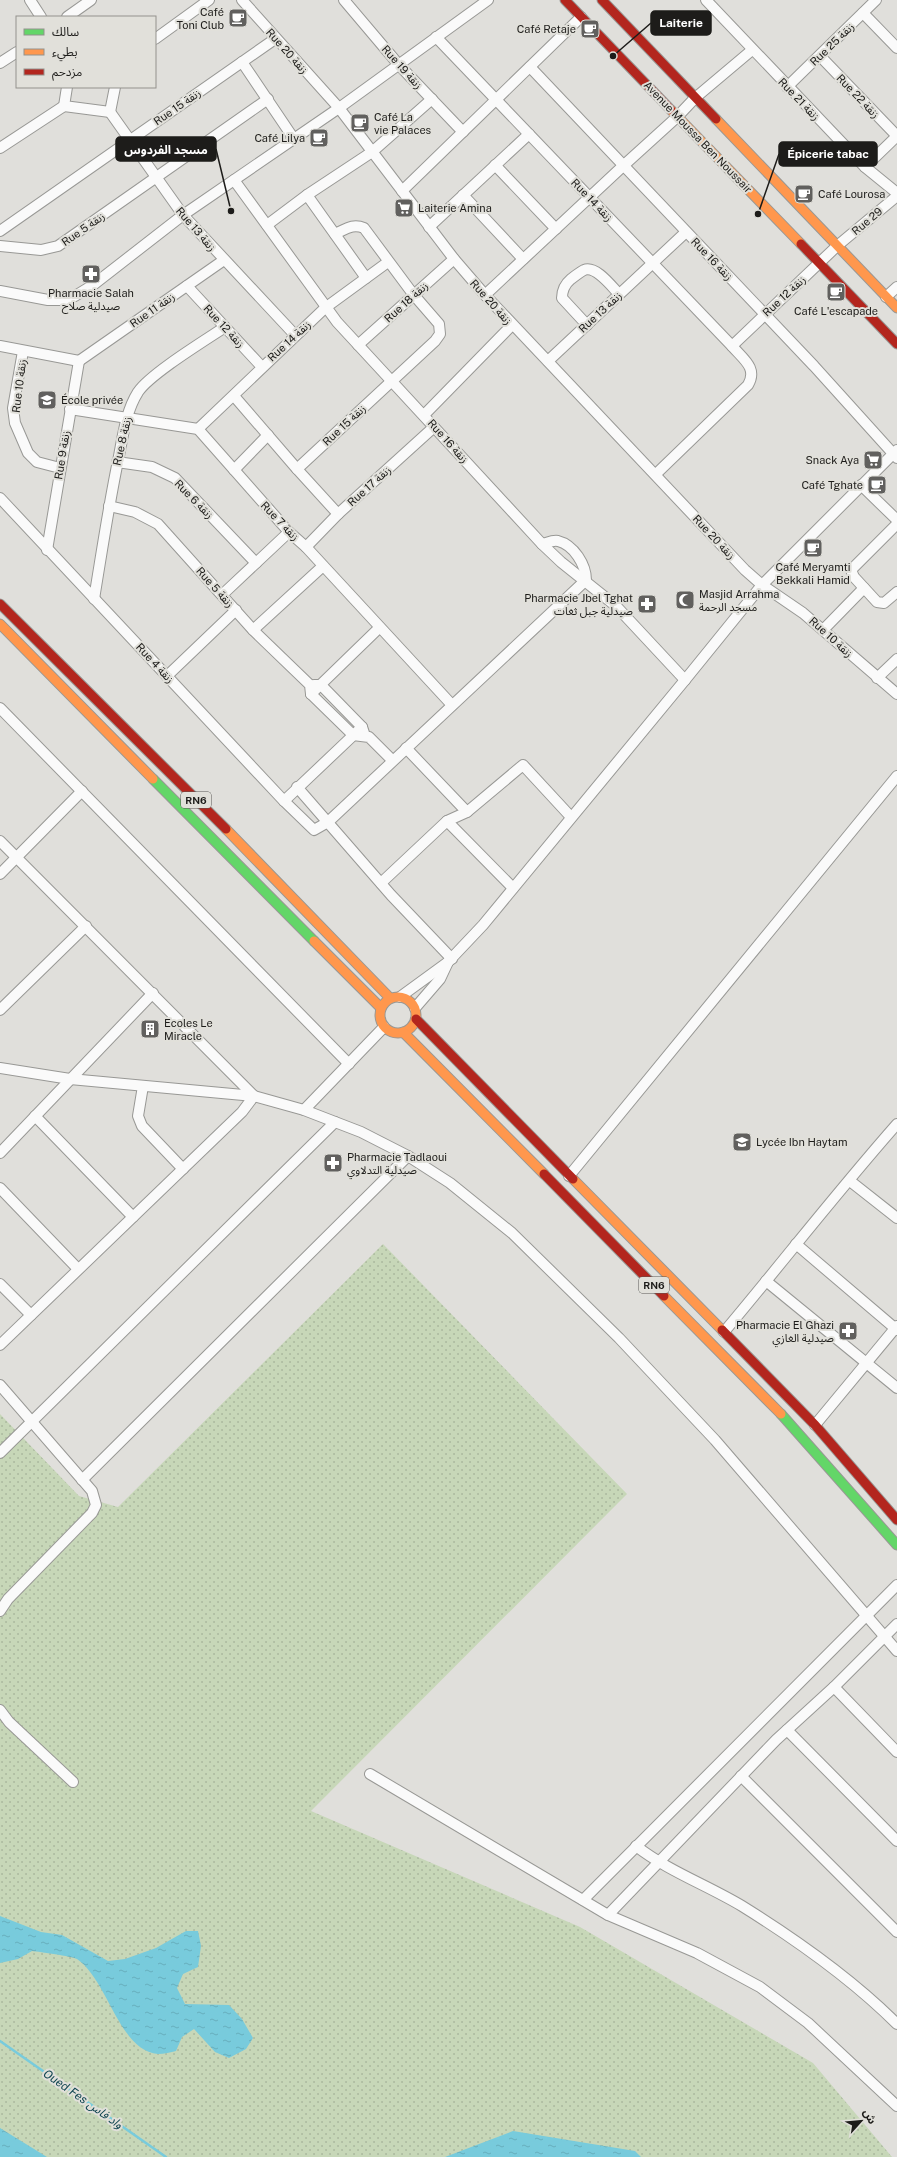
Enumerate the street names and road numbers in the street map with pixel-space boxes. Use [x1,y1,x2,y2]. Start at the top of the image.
street label: Rue 25 زنقة [808,20,857,69]
street label: Rue 20 زنقة [263,26,310,76]
street label: Rue 19 زنقة [379,43,425,92]
street label: Rue 22 زنقة [834,72,882,121]
street label: Rue 21 زنقة [775,75,822,123]
street label: Avenue Moussa Ben Noussair [641,79,755,195]
street label: Rue 15 زنقة [151,87,203,128]
street label: Rue 14 زنقة [568,176,615,224]
street label: Rue 13 زنقة [173,205,218,254]
street label: Rue 29 [849,205,885,237]
street label: Rue 5 زنقة [59,210,107,249]
street label: Rue 16 زنقة [688,235,735,283]
street label: Rue 12 زنقة [760,273,808,319]
street label: Rue 20 زنقة [467,277,514,327]
street label: Rue 18 زنقة [382,279,431,325]
street label: Rue 13 زنقة [576,289,625,336]
street label: Rue 11 زنقة [127,290,177,331]
street label: Rue 12 زنقة [201,302,247,350]
street label: Rue 14 زنقة [265,318,314,365]
street label: Rue 10 زنقة [10,359,29,414]
street label: Rue 15 زنقة [320,402,369,449]
street label: Rue 8 زنقة [111,415,134,467]
street label: Rue 16 زنقة [425,417,471,466]
street label: Rue 9 زنقة [52,430,73,481]
street label: Rue 17 زنقة [345,464,394,509]
street label: Rue 6 زنقة [172,477,216,521]
street label: Rue 7 زنقة [258,499,301,544]
street label: Rue 20 زنقة [690,512,737,562]
street label: Rue 5 زنقة [193,564,236,610]
street label: Rue 10 زنقة [806,615,855,660]
street label: Rue 4 زنقة [133,641,176,686]
road number: RN6 [181,792,211,808]
road number: RN6 [639,1277,669,1293]

